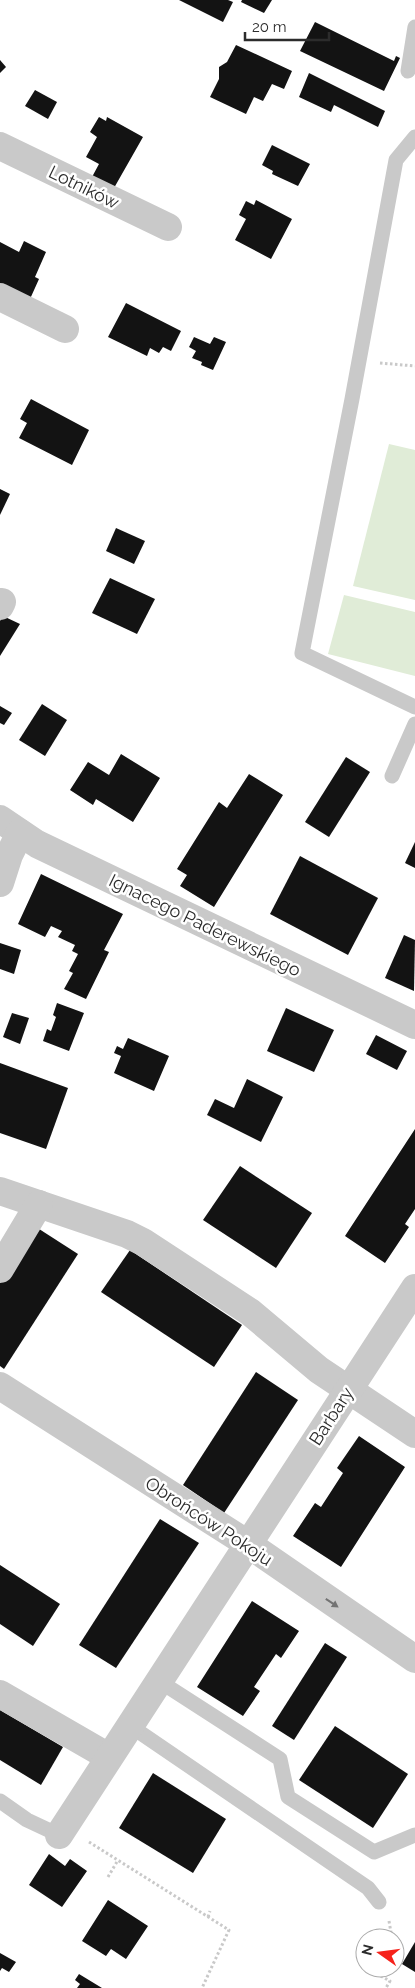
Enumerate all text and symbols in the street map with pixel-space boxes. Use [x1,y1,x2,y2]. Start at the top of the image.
scale bar [245,10,329,42]
text: 20 m [252,18,287,36]
street label: Lotników [46,161,123,213]
street label: Ignacego Paderewskiego [106,869,304,981]
street label: Barbary [304,1383,358,1449]
street label: Obrońców Pokoju [142,1472,276,1570]
one-way arrow [325,1598,338,1608]
north arrow [355,1928,405,1978]
text: N [358,1943,376,1957]

